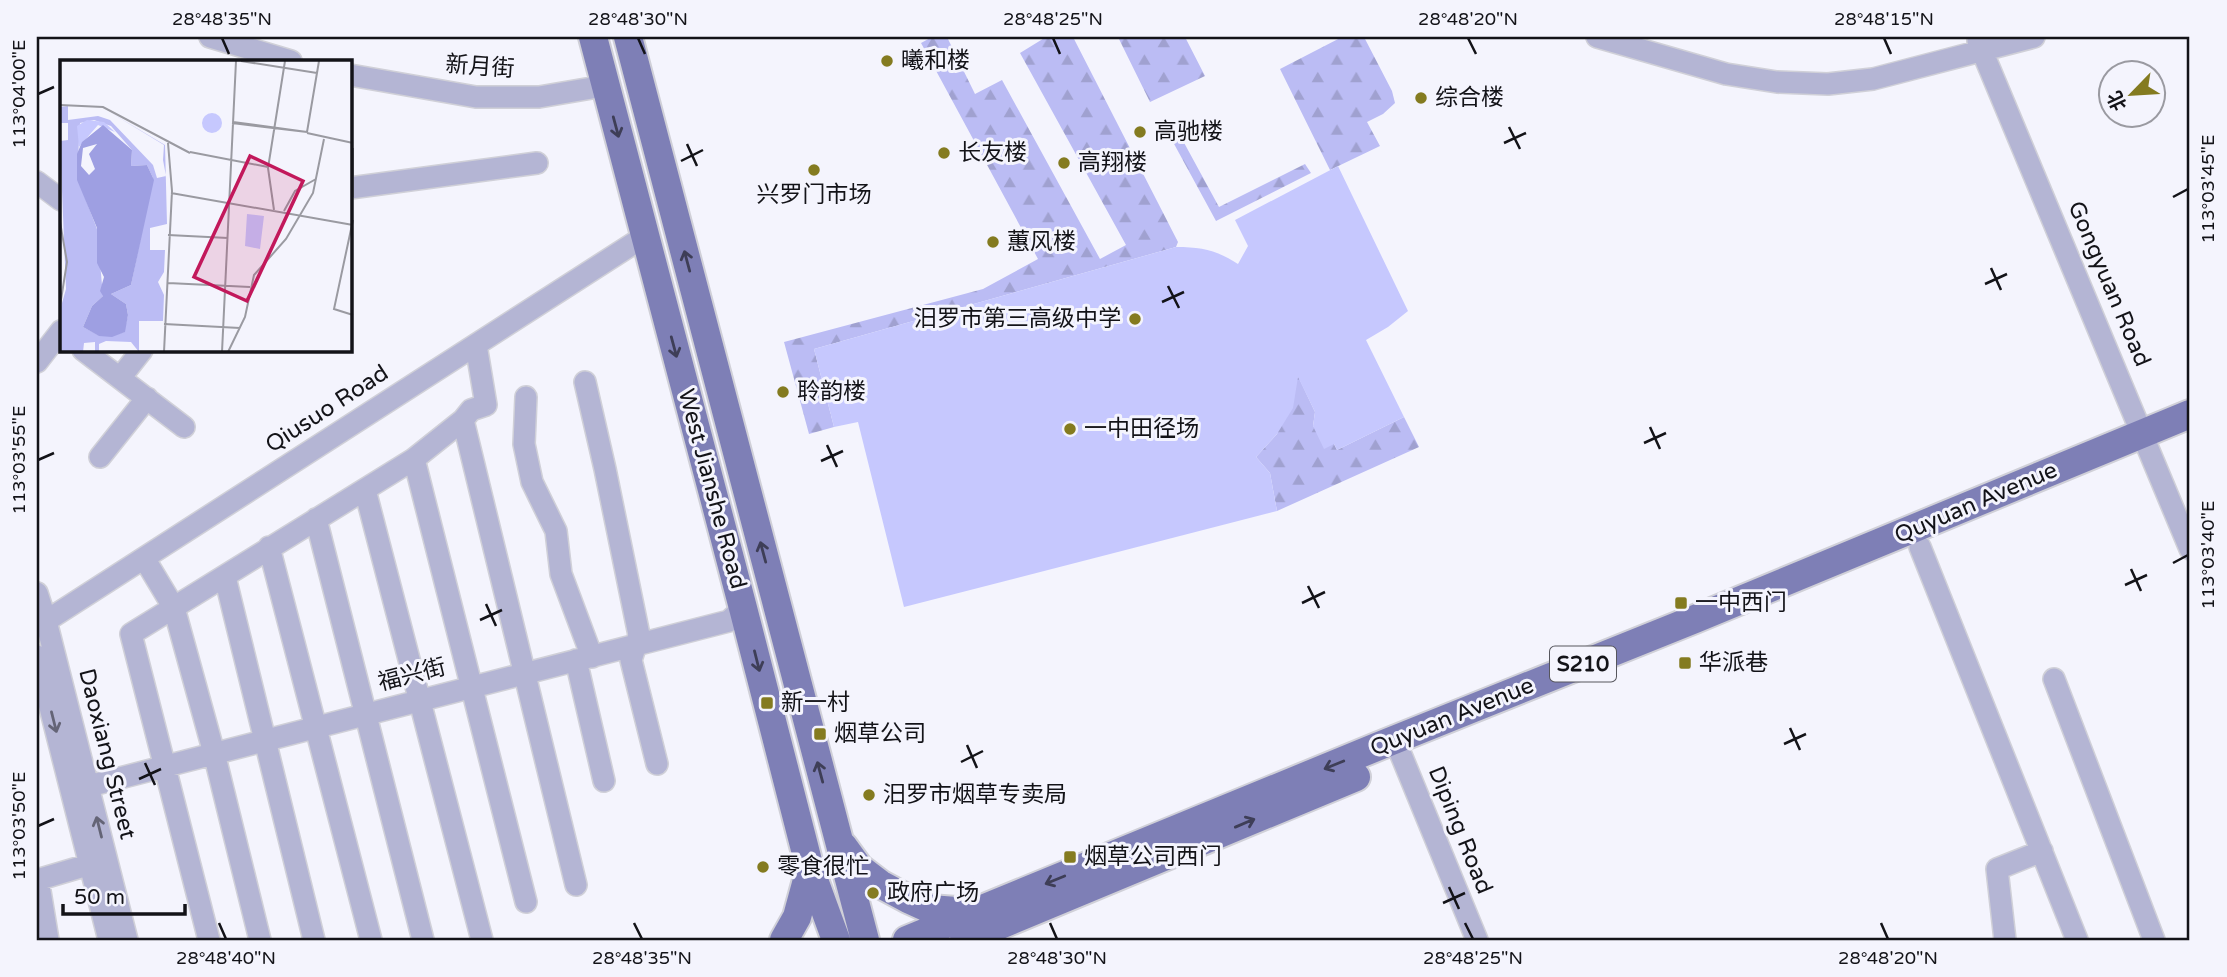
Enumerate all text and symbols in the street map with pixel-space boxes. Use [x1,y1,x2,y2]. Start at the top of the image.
text: 28°48'35"N [172,8,272,30]
text: 28°48'30"N [588,8,688,30]
text: 28°48'25"N [1003,8,1103,30]
text: 28°48'20"N [1418,8,1518,30]
text: 28°48'15"N [1834,8,1934,30]
text: 113°04'00"E [8,40,30,148]
place label: 曦和楼 [901,47,970,75]
street label: 新月街 [445,51,515,83]
marker: 曦和楼 [879,53,895,69]
inset map [60,60,352,352]
north arrow [2098,60,2168,130]
place label: 综合楼 [1435,84,1504,112]
text: 北 [2104,87,2131,114]
marker: 综合楼 [1413,90,1429,106]
one-way arrow [610,115,623,137]
place label: 高驰楼 [1154,118,1223,146]
marker: 高驰楼 [1132,124,1148,140]
text: 113°03'45"E [2197,135,2219,243]
place label: 长友楼 [958,139,1027,167]
marker: 长友楼 [936,145,952,161]
place label: 高翔楼 [1078,149,1147,177]
marker: 高翔楼 [1056,155,1072,171]
marker: 兴罗门市场 [806,162,822,178]
place label: 兴罗门市场 [757,181,872,209]
street label: Gongyuan Road [2062,197,2156,371]
place label: 蕙风楼 [1007,228,1076,256]
marker: 蕙风楼 [985,234,1001,250]
one-way arrow [680,250,693,273]
place label: 汨罗市第三高级中学 [914,305,1121,333]
marker: 汨罗市第三高级中学 [1127,311,1143,327]
one-way arrow [668,335,681,357]
street label: Qiusuo Road [260,359,394,459]
place label: 聆韵楼 [797,378,866,406]
marker: 聆韵楼 [775,384,791,400]
street label: West Jianshe Road [672,386,752,592]
text: 113°03'55"E [8,406,30,514]
place label: 一中田径场 [1084,415,1199,443]
marker: 一中田径场 [1062,421,1078,437]
street label: Quyuan Avenue [1890,456,2062,550]
text: 113°03'40"E [2197,501,2219,609]
one-way arrow [756,541,769,564]
place label: 一中西门 [1695,589,1787,617]
marker: 一中西门 [1673,595,1689,611]
road number: S210 [1550,646,1616,682]
one-way arrow [751,649,764,672]
place label: 华派巷 [1699,649,1768,677]
street label: 福兴街 [375,653,449,697]
marker: 华派巷 [1677,655,1693,671]
street label: Daoxiang Street [72,666,142,842]
street label: Quyuan Avenue [1366,671,1538,763]
place label: 新一村 [781,689,850,717]
marker: 新一村 [759,695,775,711]
one-way arrow [48,710,61,733]
place label: 烟草公司 [834,720,926,748]
marker: 烟草公司 [812,726,828,742]
one-way arrow [1323,760,1345,773]
one-way arrow [813,761,826,784]
street label: Diping Road [1422,762,1498,898]
text: 113°03'50"E [8,772,30,880]
place label: 汨罗市烟草专卖局 [883,781,1067,809]
marker: 汨罗市烟草专卖局 [861,787,877,803]
one-way arrow [92,816,105,838]
one-way arrow [1233,816,1255,829]
place label: 烟草公司西门 [1084,843,1222,871]
marker: 烟草公司西门 [1062,849,1078,865]
place label: 零食很忙 [777,853,869,881]
marker: 零食很忙 [755,859,771,875]
scale bar [63,872,186,916]
one-way arrow [1045,874,1066,887]
place label: 政府广场 [887,879,979,907]
text: 50 m [74,885,125,910]
marker: 政府广场 [865,885,881,901]
text: 28°48'40"N [176,947,276,969]
text: 28°48'35"N [592,947,692,969]
text: 28°48'30"N [1007,947,1107,969]
text: 28°48'25"N [1423,947,1523,969]
text: 28°48'20"N [1838,947,1938,969]

